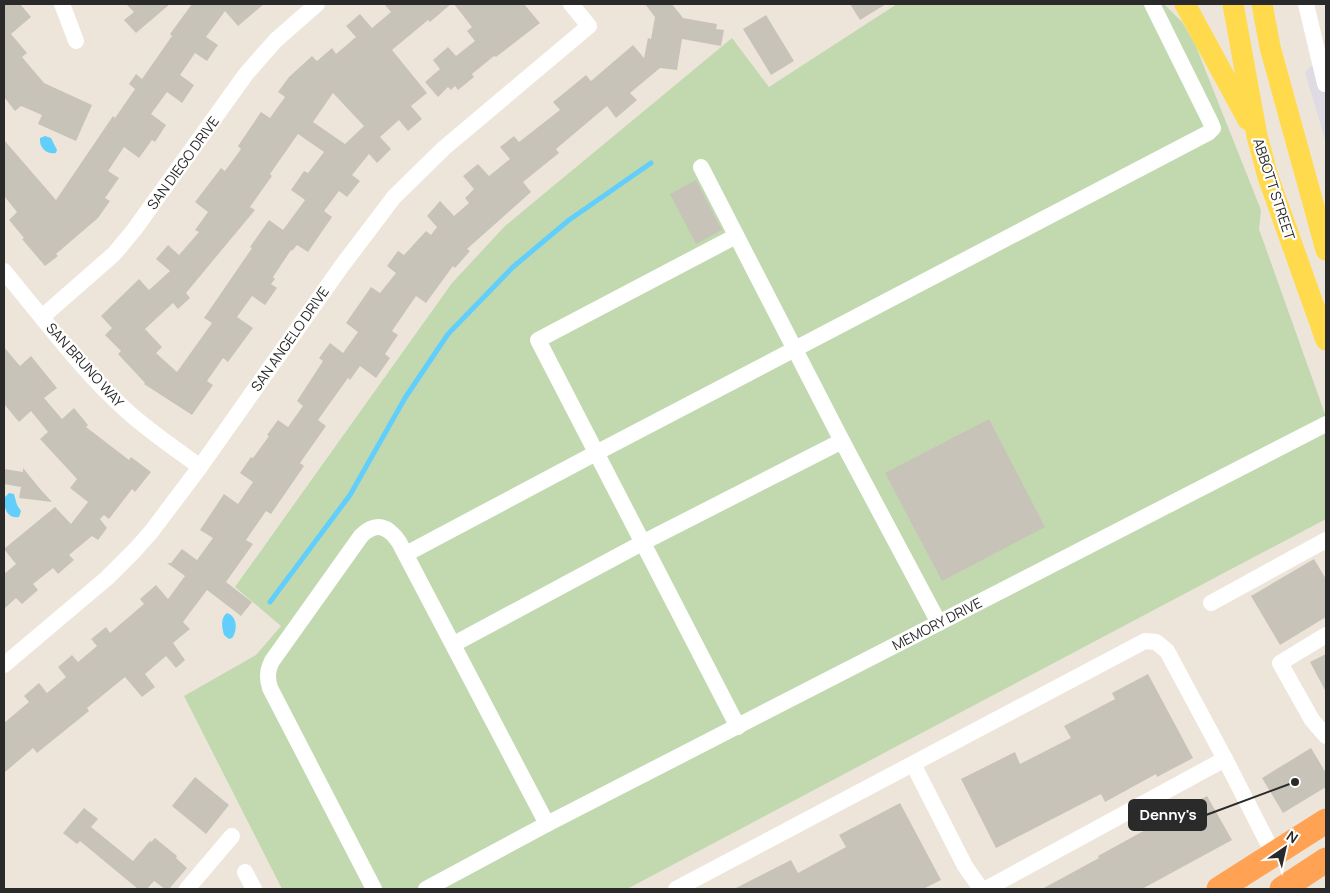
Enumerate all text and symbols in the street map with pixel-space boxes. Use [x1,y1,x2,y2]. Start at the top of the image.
street label: SAN DIEGO DRIVE [142,112,223,213]
street label: ABBOTT STREET [1249,136,1300,243]
street label: SAN ANGELO DRIVE [246,283,333,395]
street label: SAN BRUNO WAY [42,318,129,411]
street label: MEMORY DRIVE [889,593,985,654]
callout: Denny's [1129,800,1206,830]
text: Denny's [1140,804,1197,825]
north arrow [1260,823,1310,873]
text: N [1283,826,1302,847]

